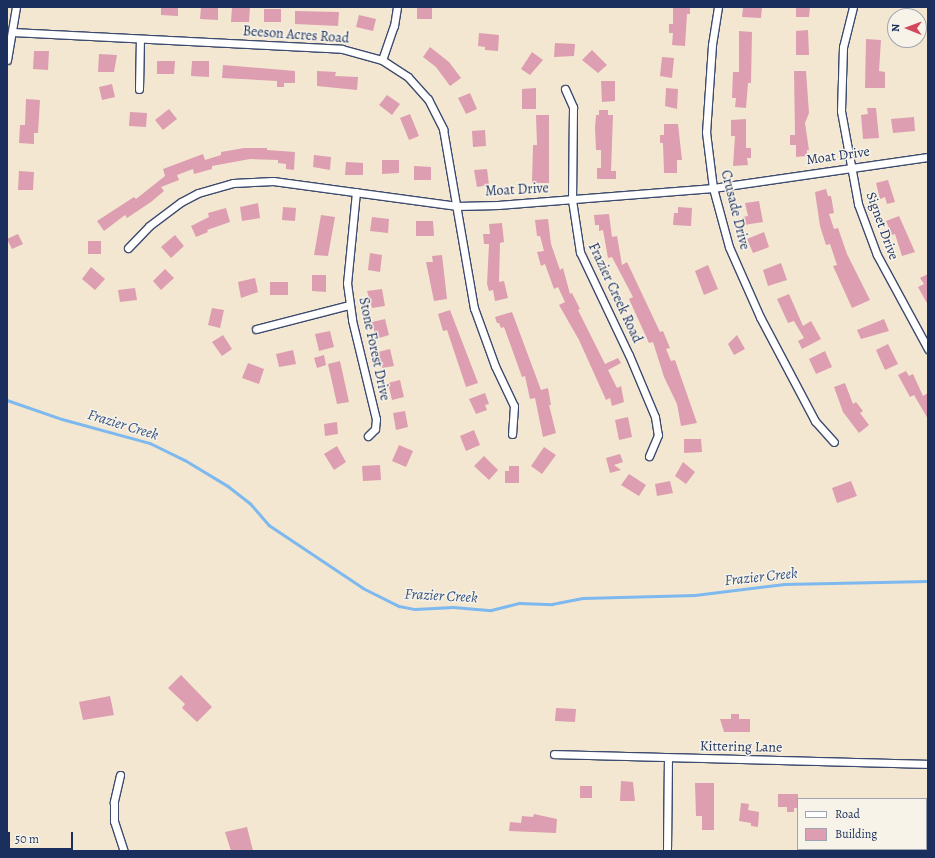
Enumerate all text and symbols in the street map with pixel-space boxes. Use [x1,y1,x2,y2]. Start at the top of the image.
north arrow [887,8,927,48]
street label: Beeson Acres Road [242,23,350,47]
text: N [888,24,903,32]
street label: Moat Drive [805,143,871,169]
street label: Crusade Drive [717,168,753,252]
street label: Moat Drive [485,180,549,200]
street label: Signet Drive [862,190,902,262]
street label: Frazier Creek Road [584,240,646,346]
street label: Stone Forest Drive [355,296,393,402]
water label: Frazier Creek [85,406,161,444]
water label: Frazier Creek [724,564,798,590]
water label: Frazier Creek [404,585,478,607]
street label: Kittering Lane [700,738,782,756]
legend [797,798,927,850]
text: Road [835,806,860,822]
scale bar [10,824,75,850]
text: Building [835,826,877,842]
text: 50 m [15,831,39,847]

